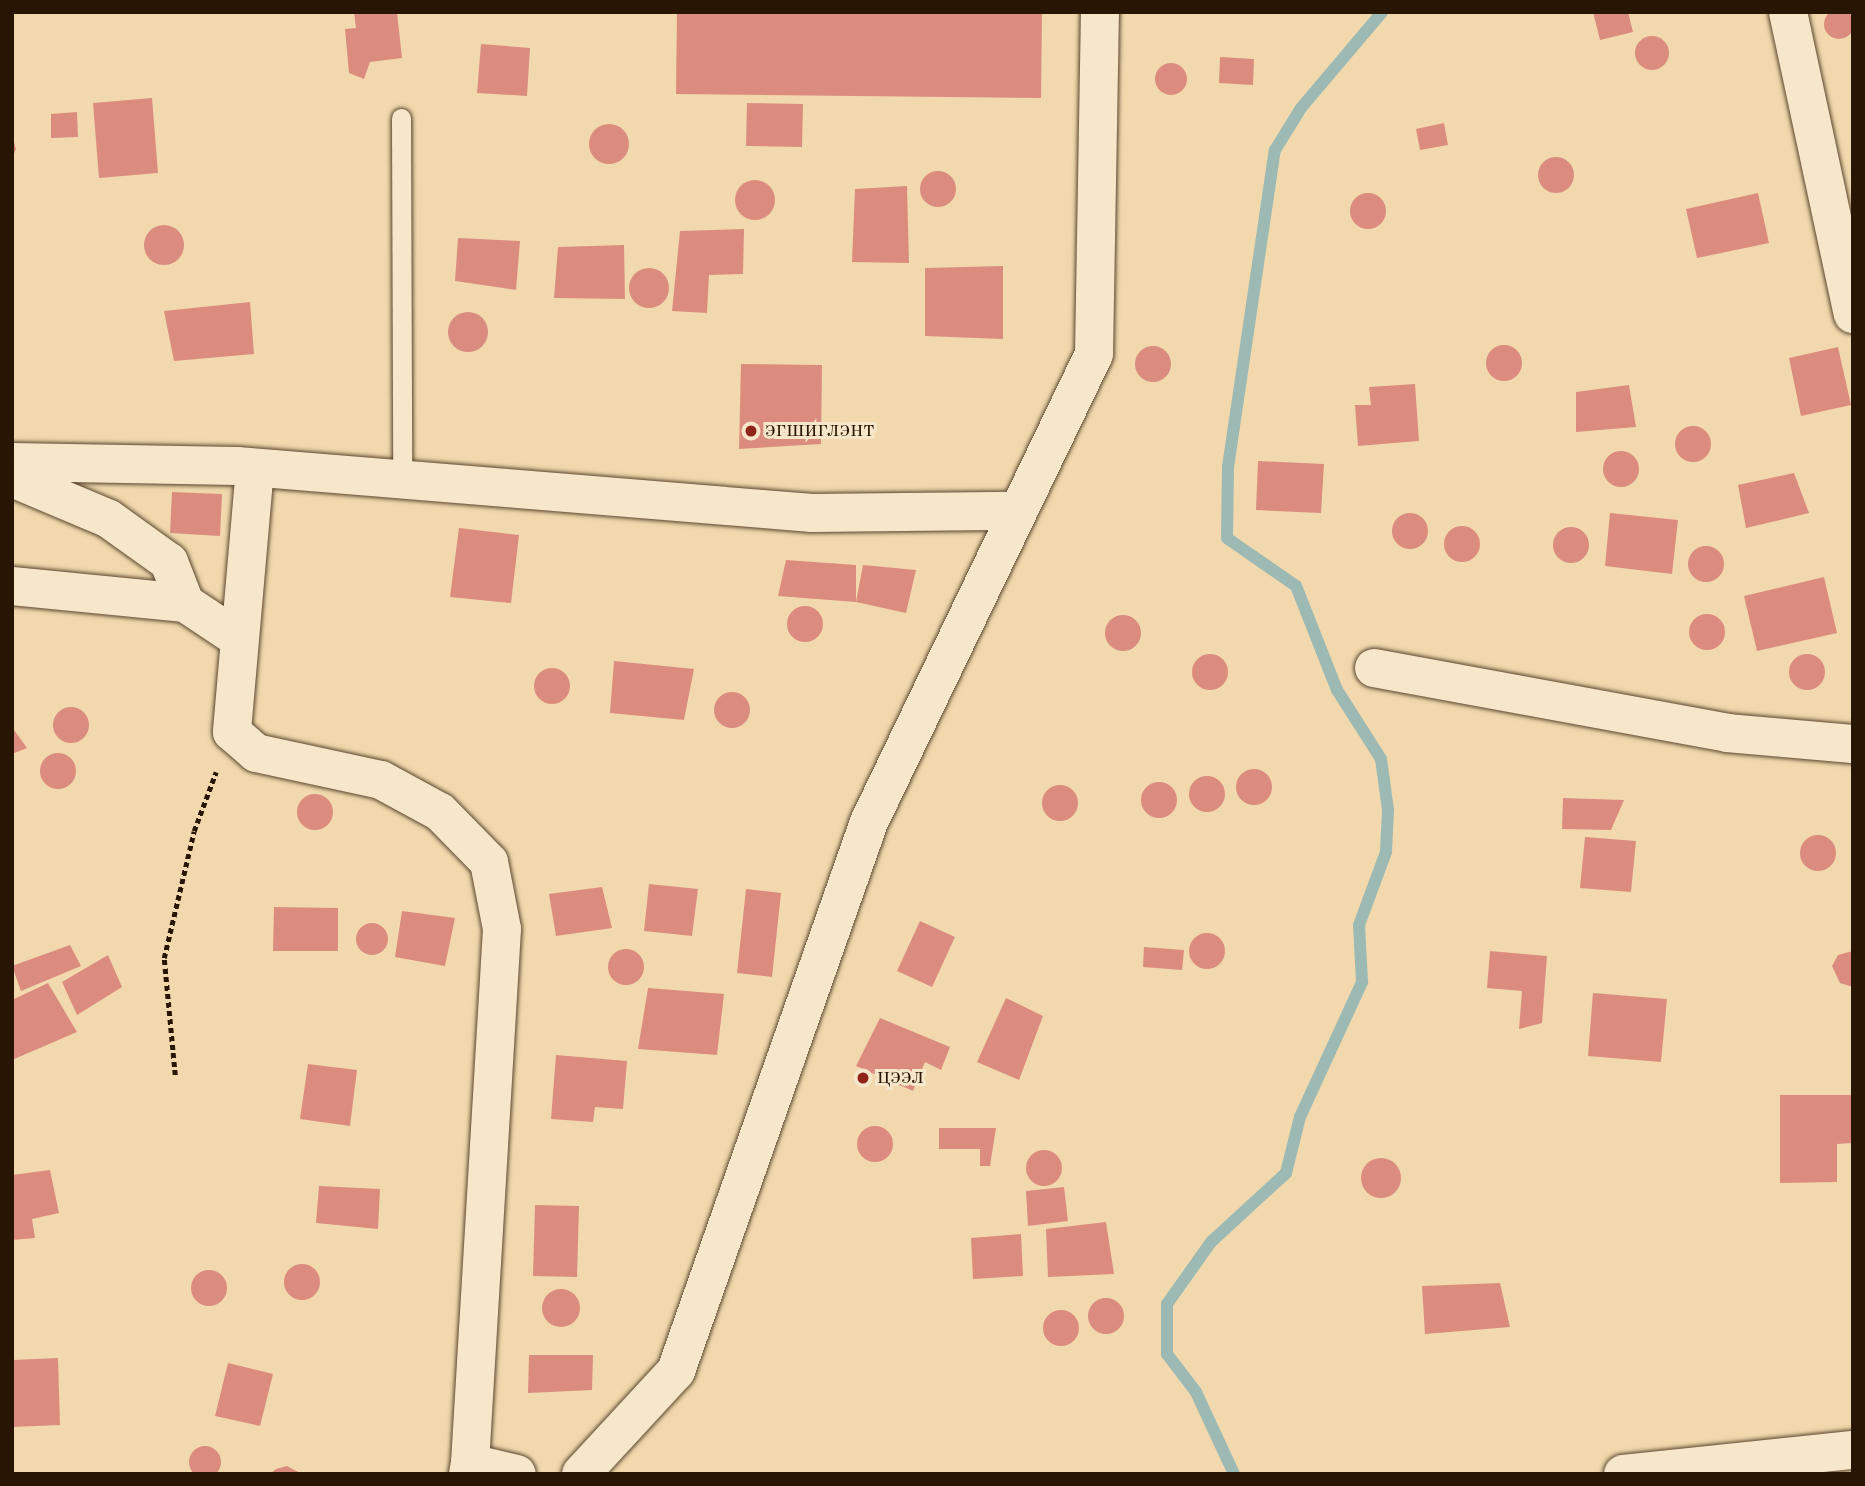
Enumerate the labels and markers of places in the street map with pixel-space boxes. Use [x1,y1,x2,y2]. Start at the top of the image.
place label: эгшиглэнт [765,417,875,445]
marker: эгшиглэнт [743,423,759,439]
place label: цээл [877,1064,924,1092]
marker: цээл [855,1070,871,1086]

